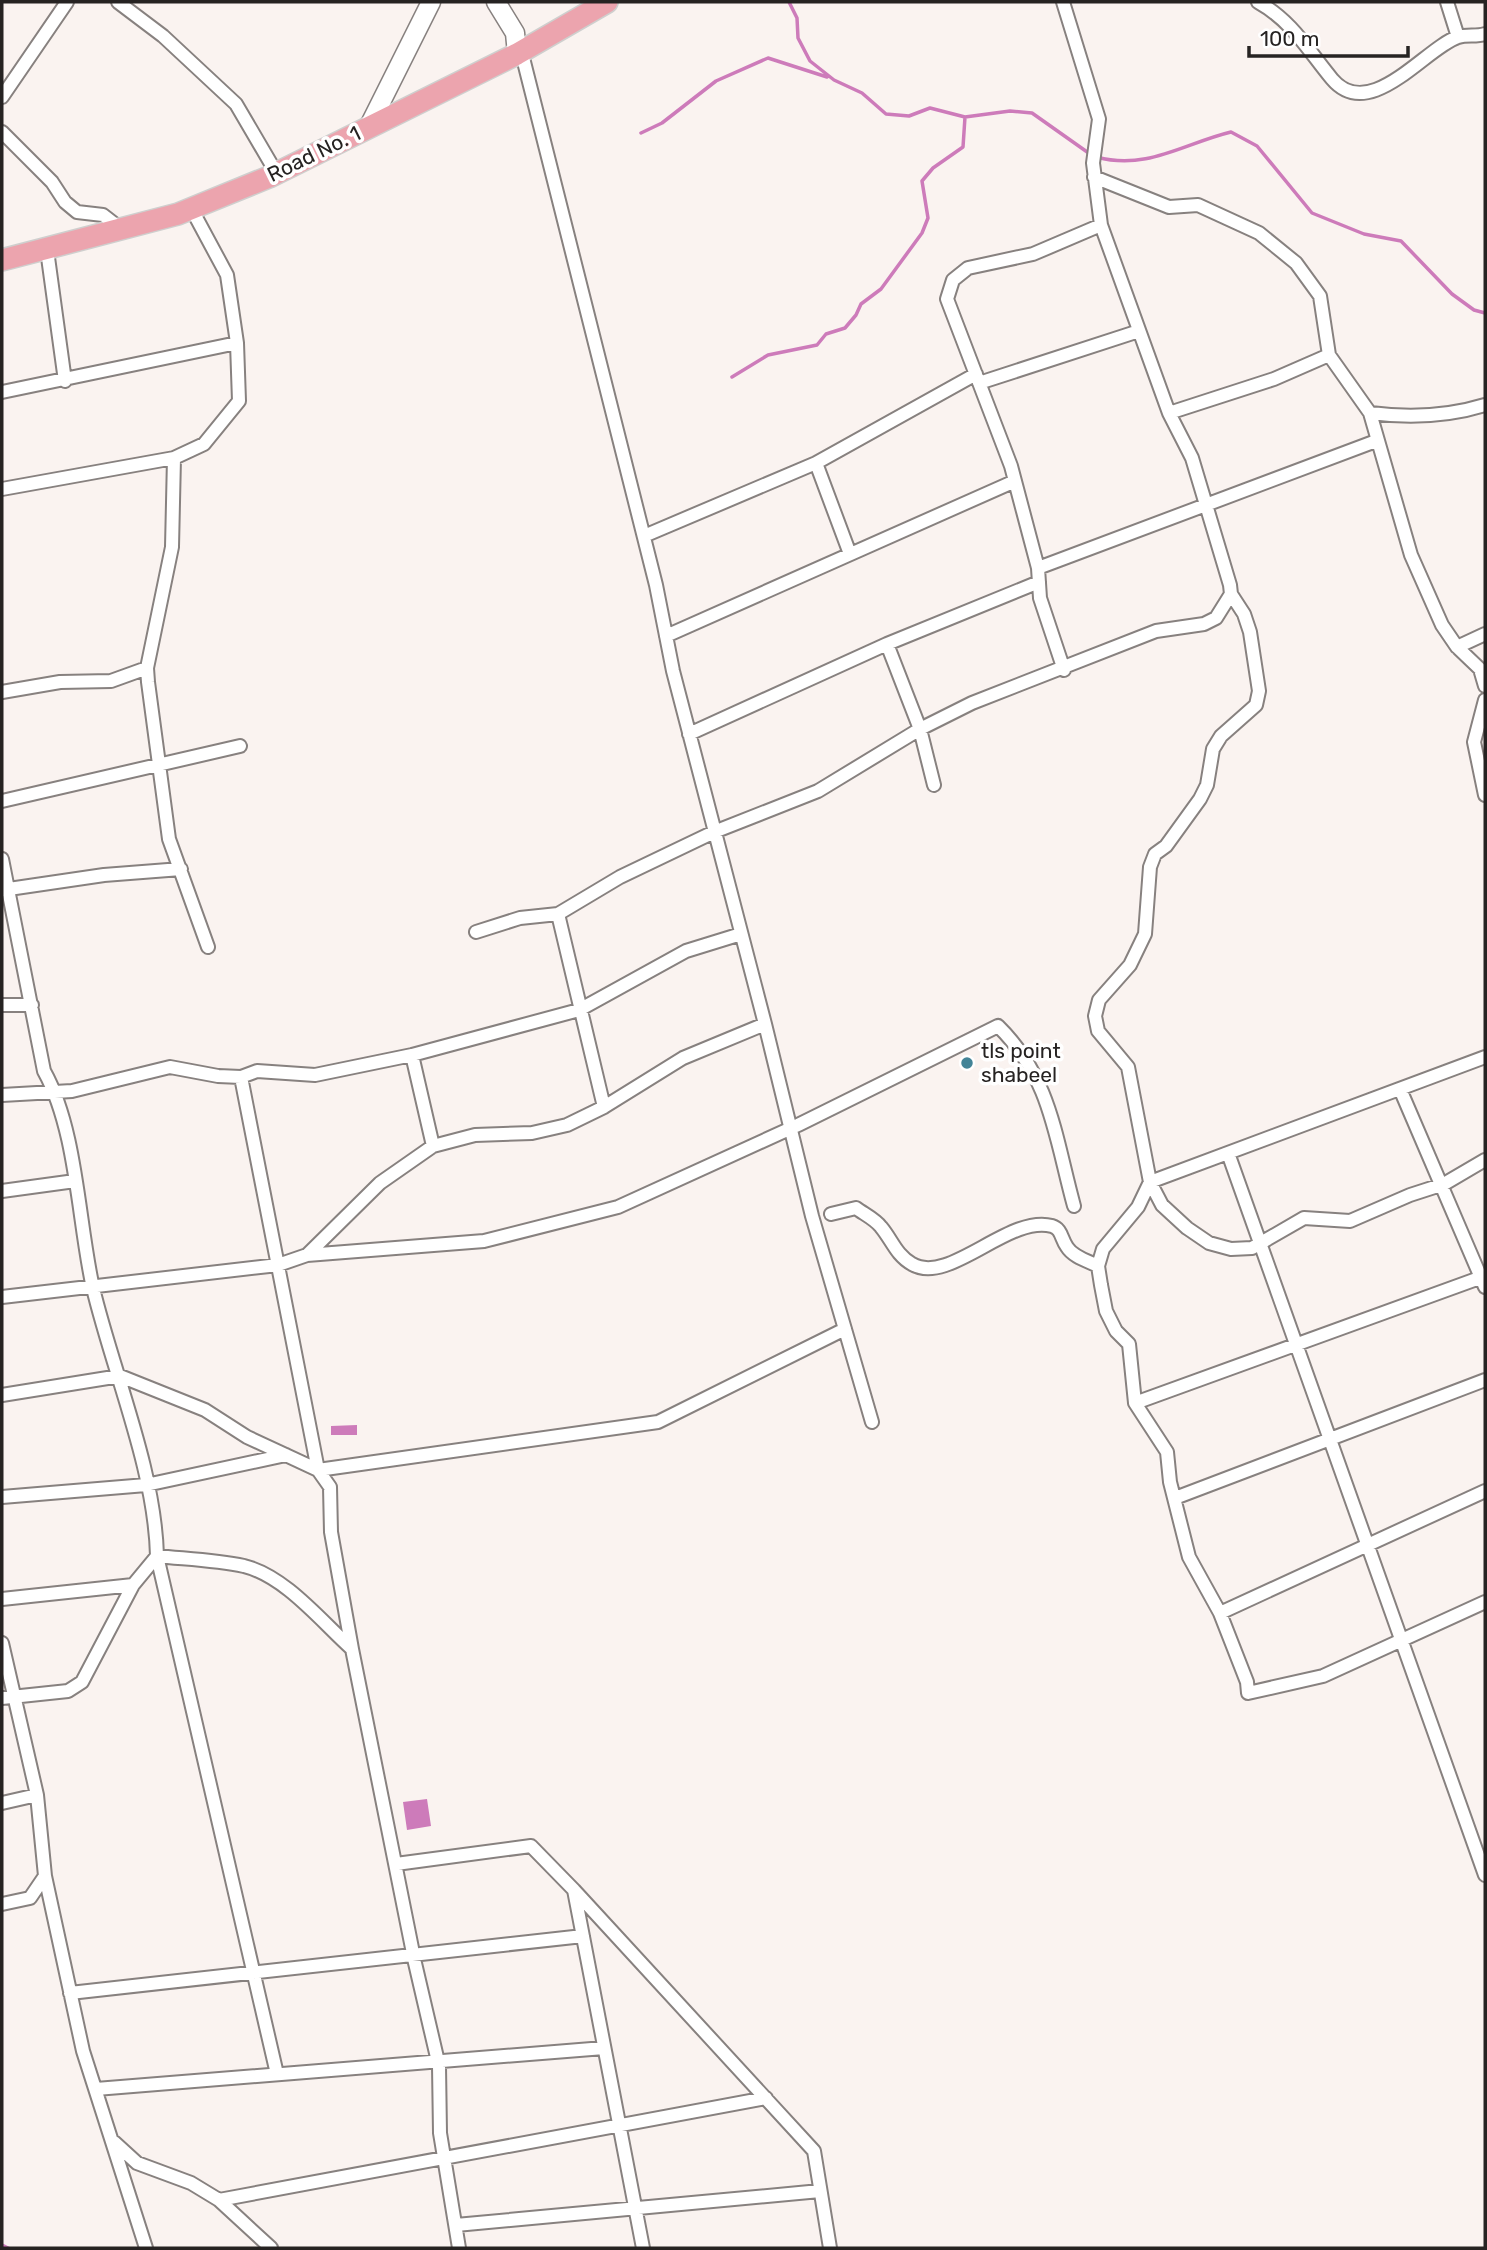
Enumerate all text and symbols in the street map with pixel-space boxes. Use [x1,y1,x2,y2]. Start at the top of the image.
scale bar [1249,14,1408,58]
text: 100 m [1260,26,1319,51]
street label: Road No. 1 [263,120,365,187]
place label: tls point shabeel [981,1038,1061,1087]
marker: tls point shabeel [959,1055,975,1071]

